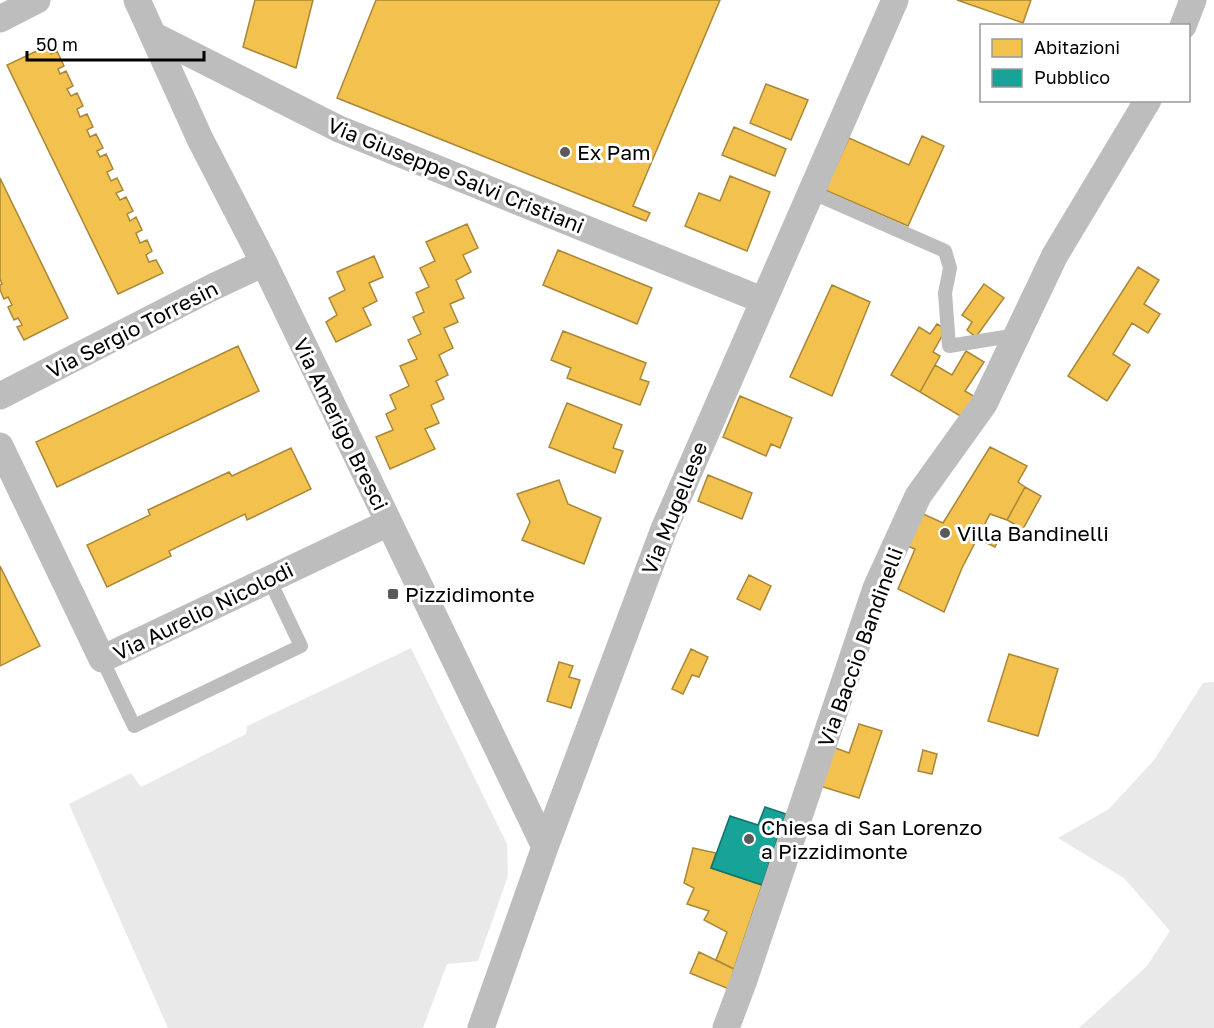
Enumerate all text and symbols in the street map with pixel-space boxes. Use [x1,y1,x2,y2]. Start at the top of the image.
scale bar [27,24,204,62]
legend [980,24,1190,102]
text: 50 m [36,33,78,55]
text: Abitazioni [1034,36,1120,58]
text: Pubblico [1034,66,1110,88]
street label: Via Giuseppe Salvi Cristiani [324,112,588,238]
place label: Ex Pam [577,139,651,165]
marker: Ex Pam [558,145,572,159]
street label: Via Sergio Torresin [42,275,222,383]
street label: Via Amerigo Bresci [288,334,394,514]
street label: Via Mugellese [635,438,713,578]
place label: Villa Bandinelli [957,520,1109,546]
marker: Villa Bandinelli [938,526,952,540]
street label: Via Baccio Bandinelli [812,544,908,750]
street label: Via Aurelio Nicolodi [109,556,297,666]
place label: Pizzidimonte [405,581,535,607]
marker: Pizzidimonte [386,587,400,601]
place label: Chiesa di San Lorenzo a Pizzidimonte [761,814,982,864]
marker: Chiesa di San Lorenzo a Pizzidimonte [742,832,756,846]

